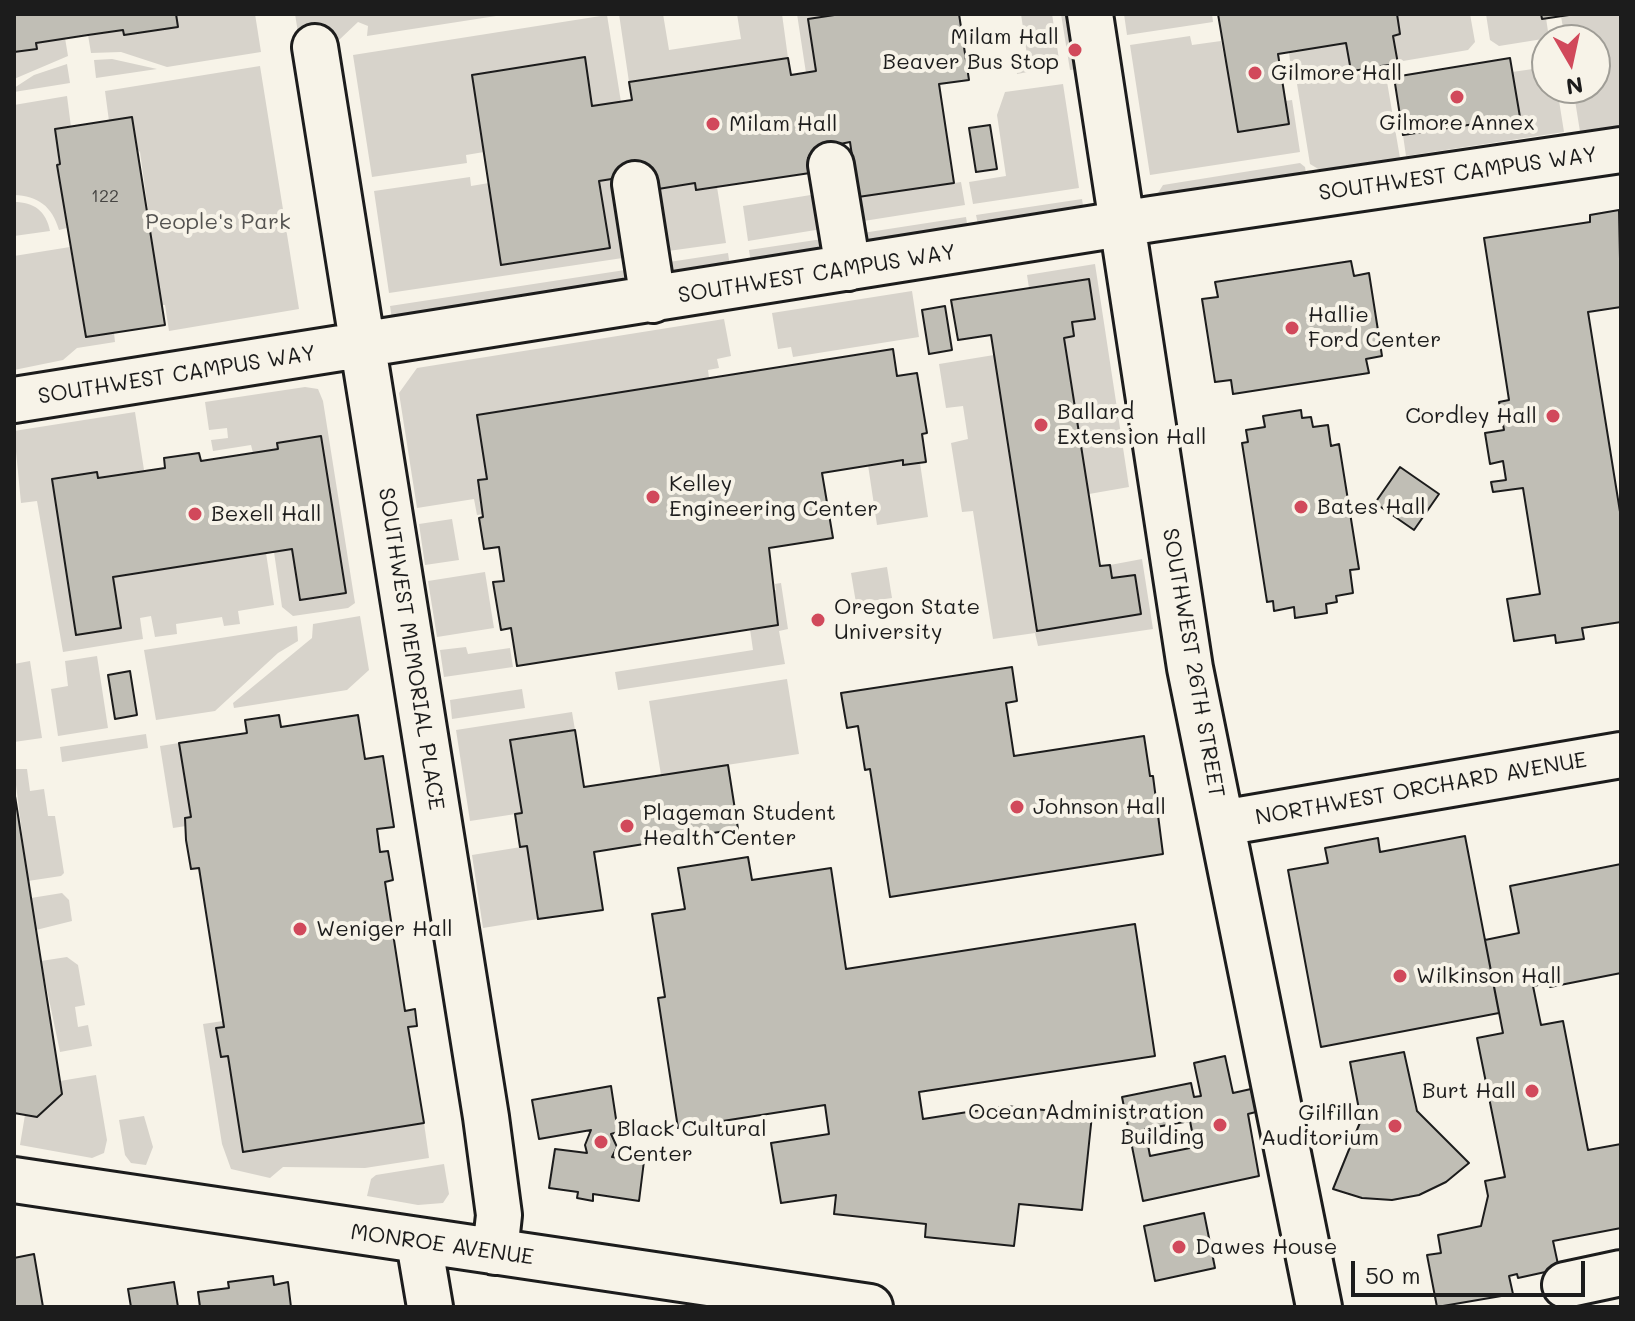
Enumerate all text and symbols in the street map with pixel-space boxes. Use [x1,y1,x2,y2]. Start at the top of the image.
place label: Milam Hall Beaver Bus Stop [883,24,1059,76]
north arrow [1531,24,1611,104]
marker: Milam Hall Beaver Bus Stop [1066,41,1084,59]
place label: Gilmore Hall [1271,60,1402,86]
marker: Gilmore Hall [1246,64,1264,82]
text: N [1564,71,1585,102]
marker: Gilmore Annex [1448,88,1466,106]
place label: Gilmore Annex [1379,110,1535,136]
place label: Milam Hall [729,111,838,137]
marker: Milam Hall [704,115,722,133]
street label: SOUTHWEST CAMPUS WAY [1317,141,1599,207]
house number: 122 [91,185,119,207]
park label: People's Park [145,209,291,235]
street label: SOUTHWEST CAMPUS WAY [676,239,958,309]
place label: Hallie Ford Center [1308,302,1441,354]
marker: Hallie Ford Center [1283,319,1301,337]
street label: SOUTHWEST CAMPUS WAY [36,340,318,410]
place label: Ballard Extension Hall [1057,399,1206,450]
place label: Cordley Hall [1405,403,1537,429]
marker: Cordley Hall [1544,407,1562,425]
marker: Ballard Extension Hall [1032,416,1050,434]
place label: Kelley Engineering Center [669,471,878,522]
street label: SOUTHWEST MEMORIAL PLACE [372,486,450,812]
marker: Kelley Engineering Center [644,488,662,506]
place label: Bates Hall [1317,494,1426,520]
marker: Bates Hall [1292,498,1310,516]
place label: Bexell Hall [211,501,322,527]
marker: Bexell Hall [186,505,204,523]
street label: SOUTHWEST 26TH STREET [1156,526,1230,800]
place label: Oregon State University [834,594,980,646]
marker: Oregon State University [809,611,827,629]
street label: NORTHWEST ORCHARD AVENUE [1253,747,1589,831]
place label: Johnson Hall [1033,794,1166,820]
marker: Johnson Hall [1008,798,1026,816]
place label: Plageman Student Health Center [643,800,836,852]
marker: Plageman Student Health Center [618,817,636,835]
place label: Weniger Hall [316,916,453,942]
marker: Weniger Hall [291,920,309,938]
place label: Wilkinson Hall [1416,963,1562,989]
marker: Wilkinson Hall [1391,967,1409,985]
place label: Burt Hall [1422,1078,1516,1104]
marker: Burt Hall [1523,1082,1541,1100]
place label: Ocean Administration Building [968,1099,1204,1150]
place label: Gilfillan Auditorium [1261,1100,1379,1152]
place label: Black Cultural Center [617,1116,767,1168]
marker: Ocean Administration Building [1211,1116,1229,1134]
marker: Gilfillan Auditorium [1386,1117,1404,1135]
marker: Black Cultural Center [592,1133,610,1151]
street label: MONROE AVENUE [349,1219,535,1271]
place label: Dawes House [1195,1234,1337,1260]
marker: Dawes House [1170,1238,1188,1256]
scale bar [1355,1245,1589,1295]
text: 50 m [1365,1259,1421,1290]

